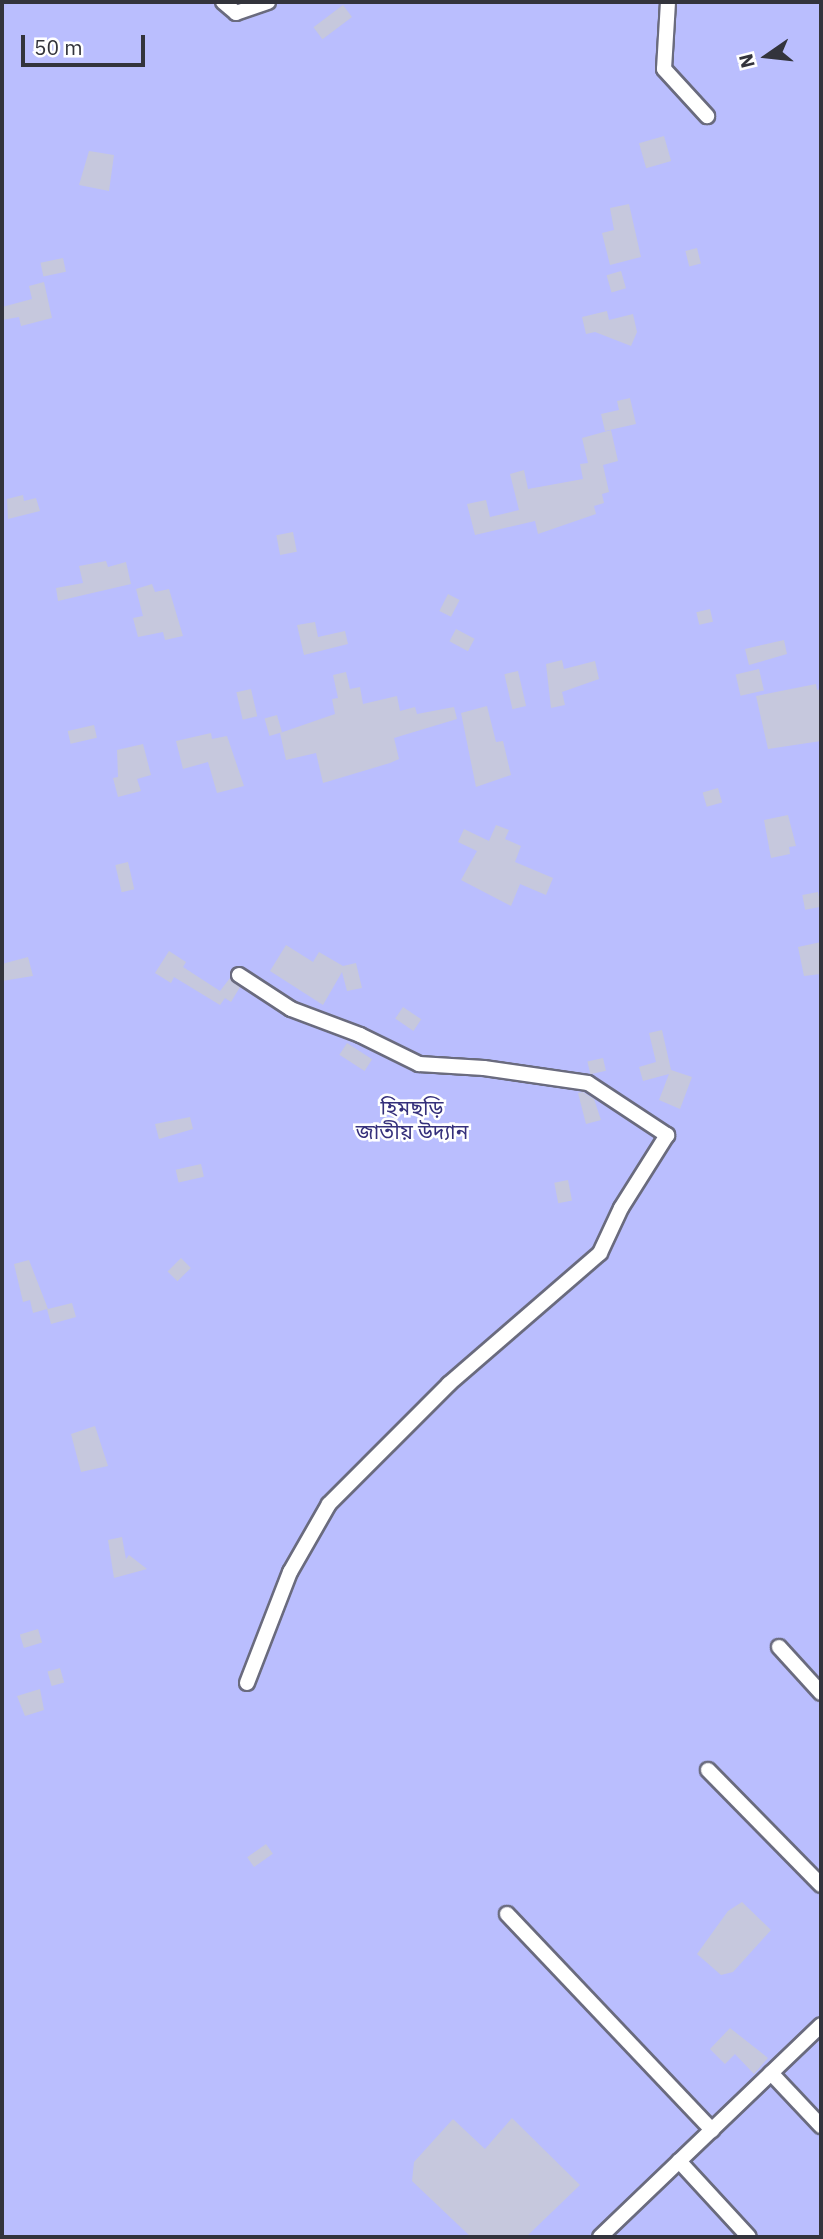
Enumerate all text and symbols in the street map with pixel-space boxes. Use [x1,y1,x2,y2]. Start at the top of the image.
scale bar [24,21,149,65]
north arrow [732,21,802,91]
text: 50 m [34,33,83,61]
text: N [733,52,760,71]
park label: হিমছড়ি জাতীয় উদ্যান [356,1094,468,1144]

